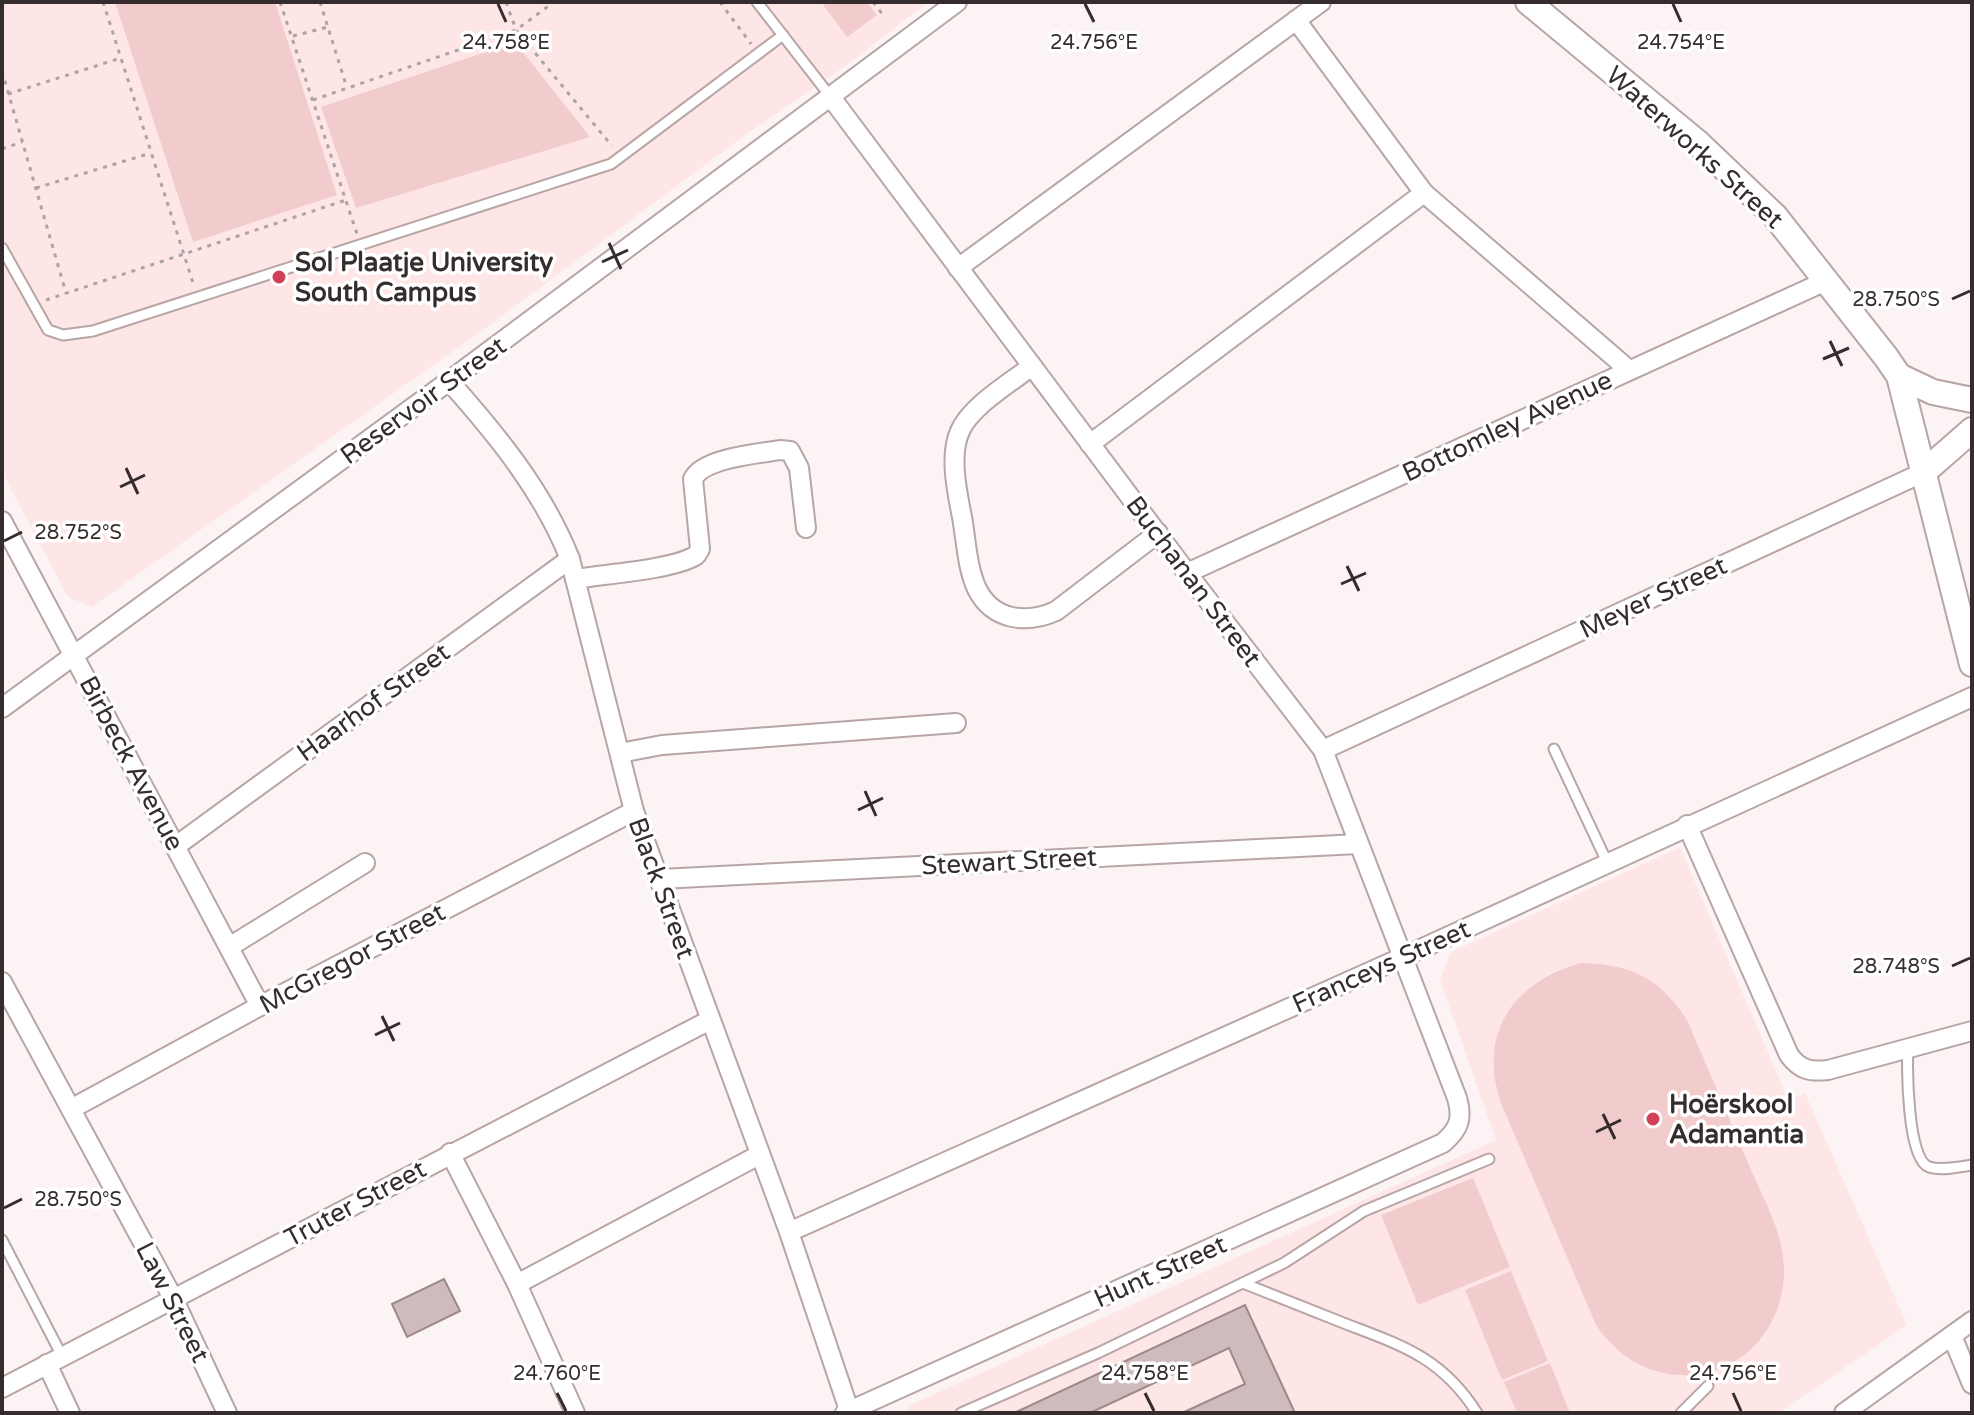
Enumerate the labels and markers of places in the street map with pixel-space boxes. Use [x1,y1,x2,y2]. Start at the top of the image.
place label: Sol Plaatje University South Campus [295,247,553,308]
marker: Sol Plaatje University South Campus [270,268,288,286]
place label: Hoërskool Adamantia [1669,1089,1804,1150]
marker: Hoërskool Adamantia [1644,1110,1662,1128]

